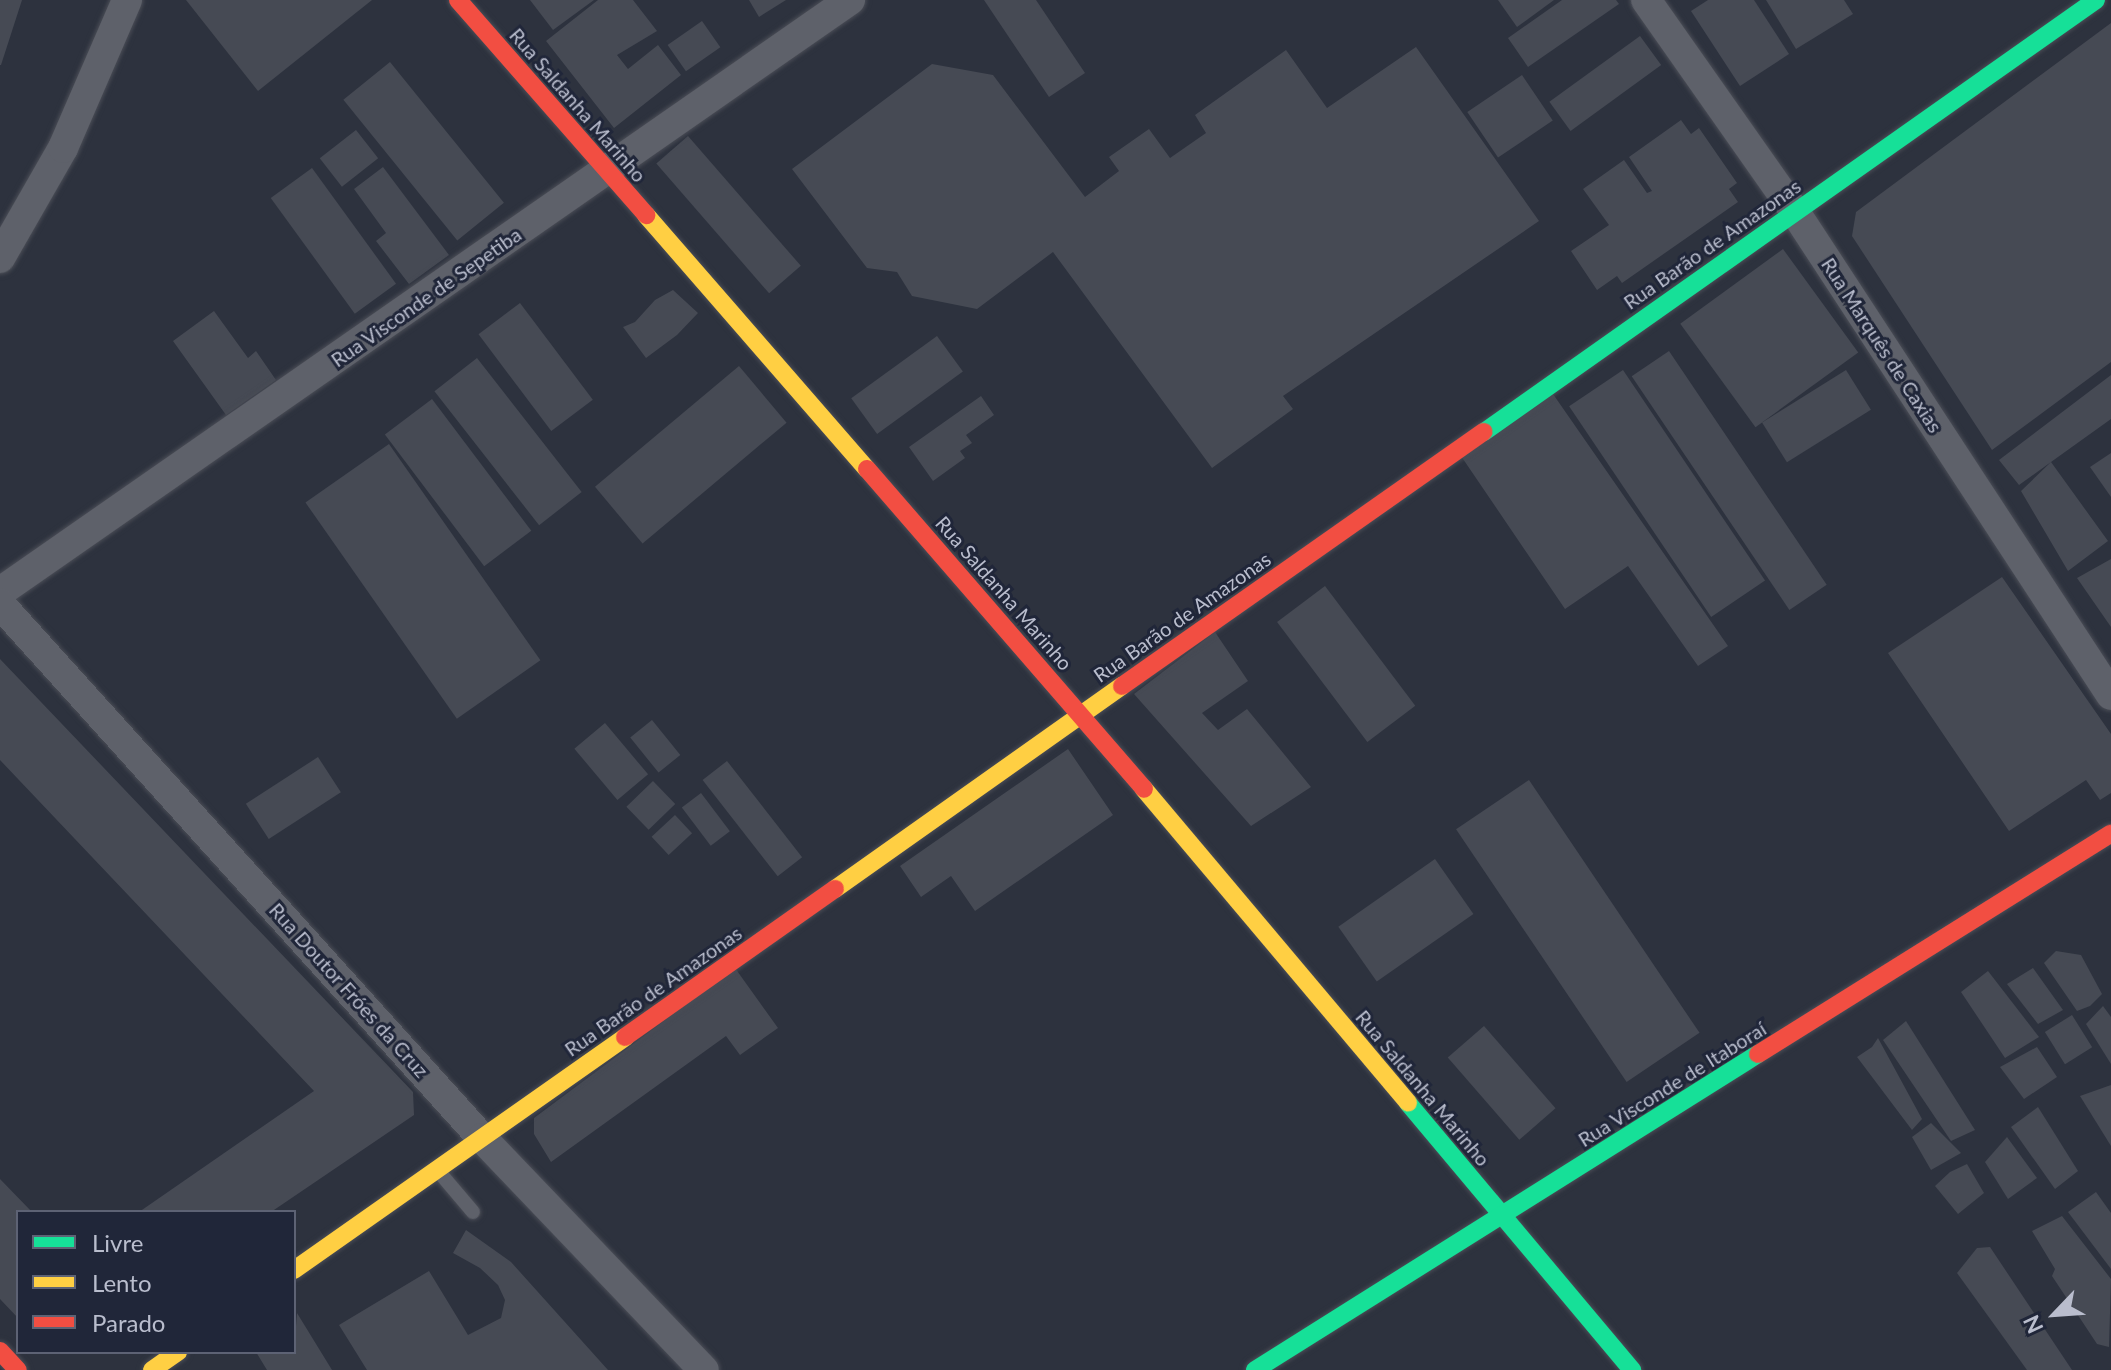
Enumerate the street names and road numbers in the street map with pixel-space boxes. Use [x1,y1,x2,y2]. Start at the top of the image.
street label: Rua Saldanha Marinho [505,23,651,187]
street label: Rua Barão de Amazonas [1619,174,1805,314]
street label: Rua Visconde de Sepetiba [326,222,526,372]
street label: Rua Marquês de Caxias [1816,253,1948,437]
street label: Rua Saldanha Marinho [931,511,1077,675]
street label: Rua Barão de Amazonas [1089,547,1275,687]
street label: Rua Doutor Fróes da Cruz [264,898,434,1082]
street label: Rua Barão de Amazonas [560,921,746,1061]
street label: Rua Saldanha Marinho [1351,1005,1495,1171]
street label: Rua Visconde de Itaboraí [1573,1016,1771,1152]

